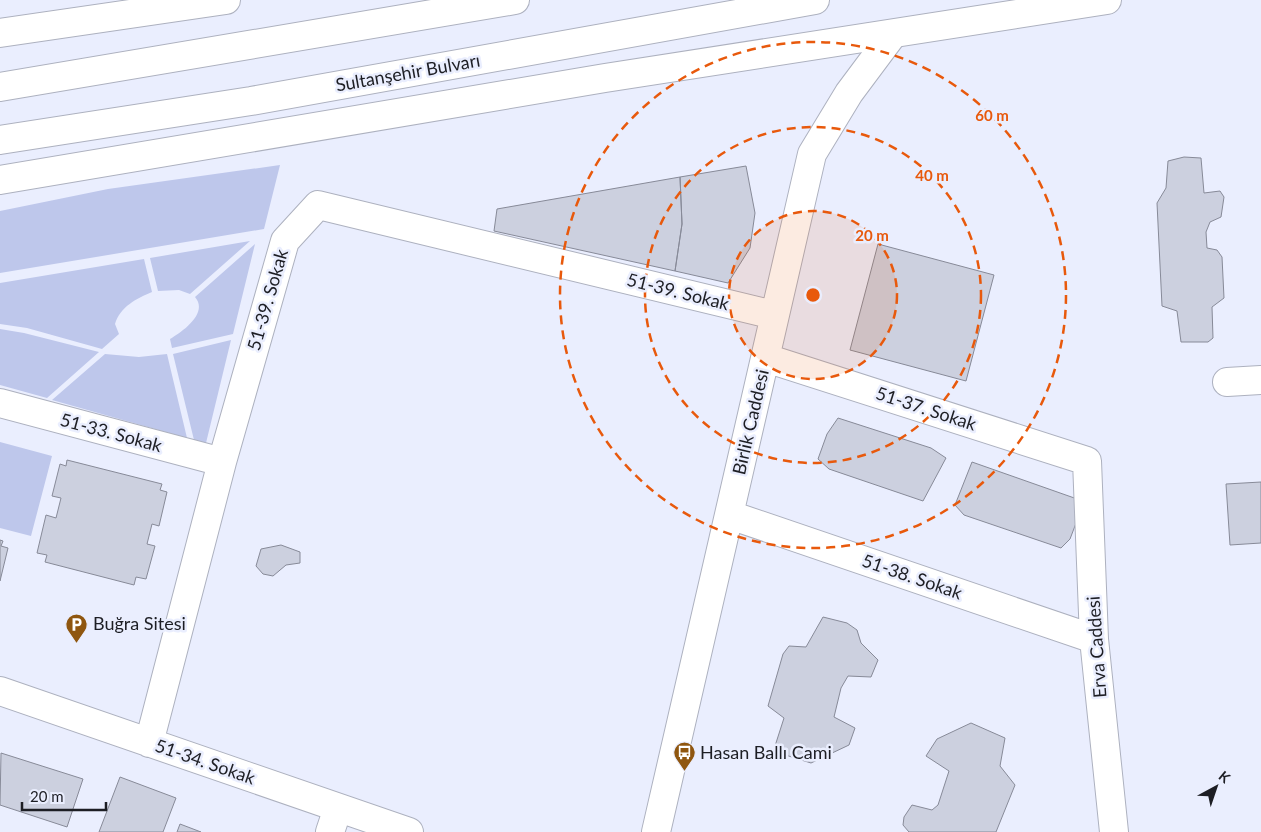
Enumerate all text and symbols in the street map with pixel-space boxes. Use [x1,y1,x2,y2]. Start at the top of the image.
street label: Sultanşehir Bulvarı [334,48,482,96]
text: 60 m [975,106,1009,124]
text: 40 m [915,166,949,184]
text: 20 m [855,226,889,244]
street label: 51-39. Sokak [242,246,292,353]
street label: 51-39. Sokak [625,268,732,315]
centre of rings [804,286,822,304]
street label: Birlik Caddesi [727,367,773,477]
street label: 51-37. Sokak [873,381,980,435]
street label: 51-33. Sokak [58,408,165,456]
street label: 51-38. Sokak [859,549,966,604]
street label: Erva Caddesi [1081,595,1111,699]
parking icon: Buğra Sitesi [65,612,89,643]
place label: Buğra Sitesi [93,612,186,634]
street label: 51-34. Sokak [152,734,259,789]
bus stop icon: Hasan Ballı Cami [672,741,696,772]
place label: Hasan Ballı Cami [700,741,832,763]
north arrow [1191,762,1241,812]
text: K [1216,767,1234,787]
scale bar [22,780,106,812]
text: 20 m [30,787,64,805]

